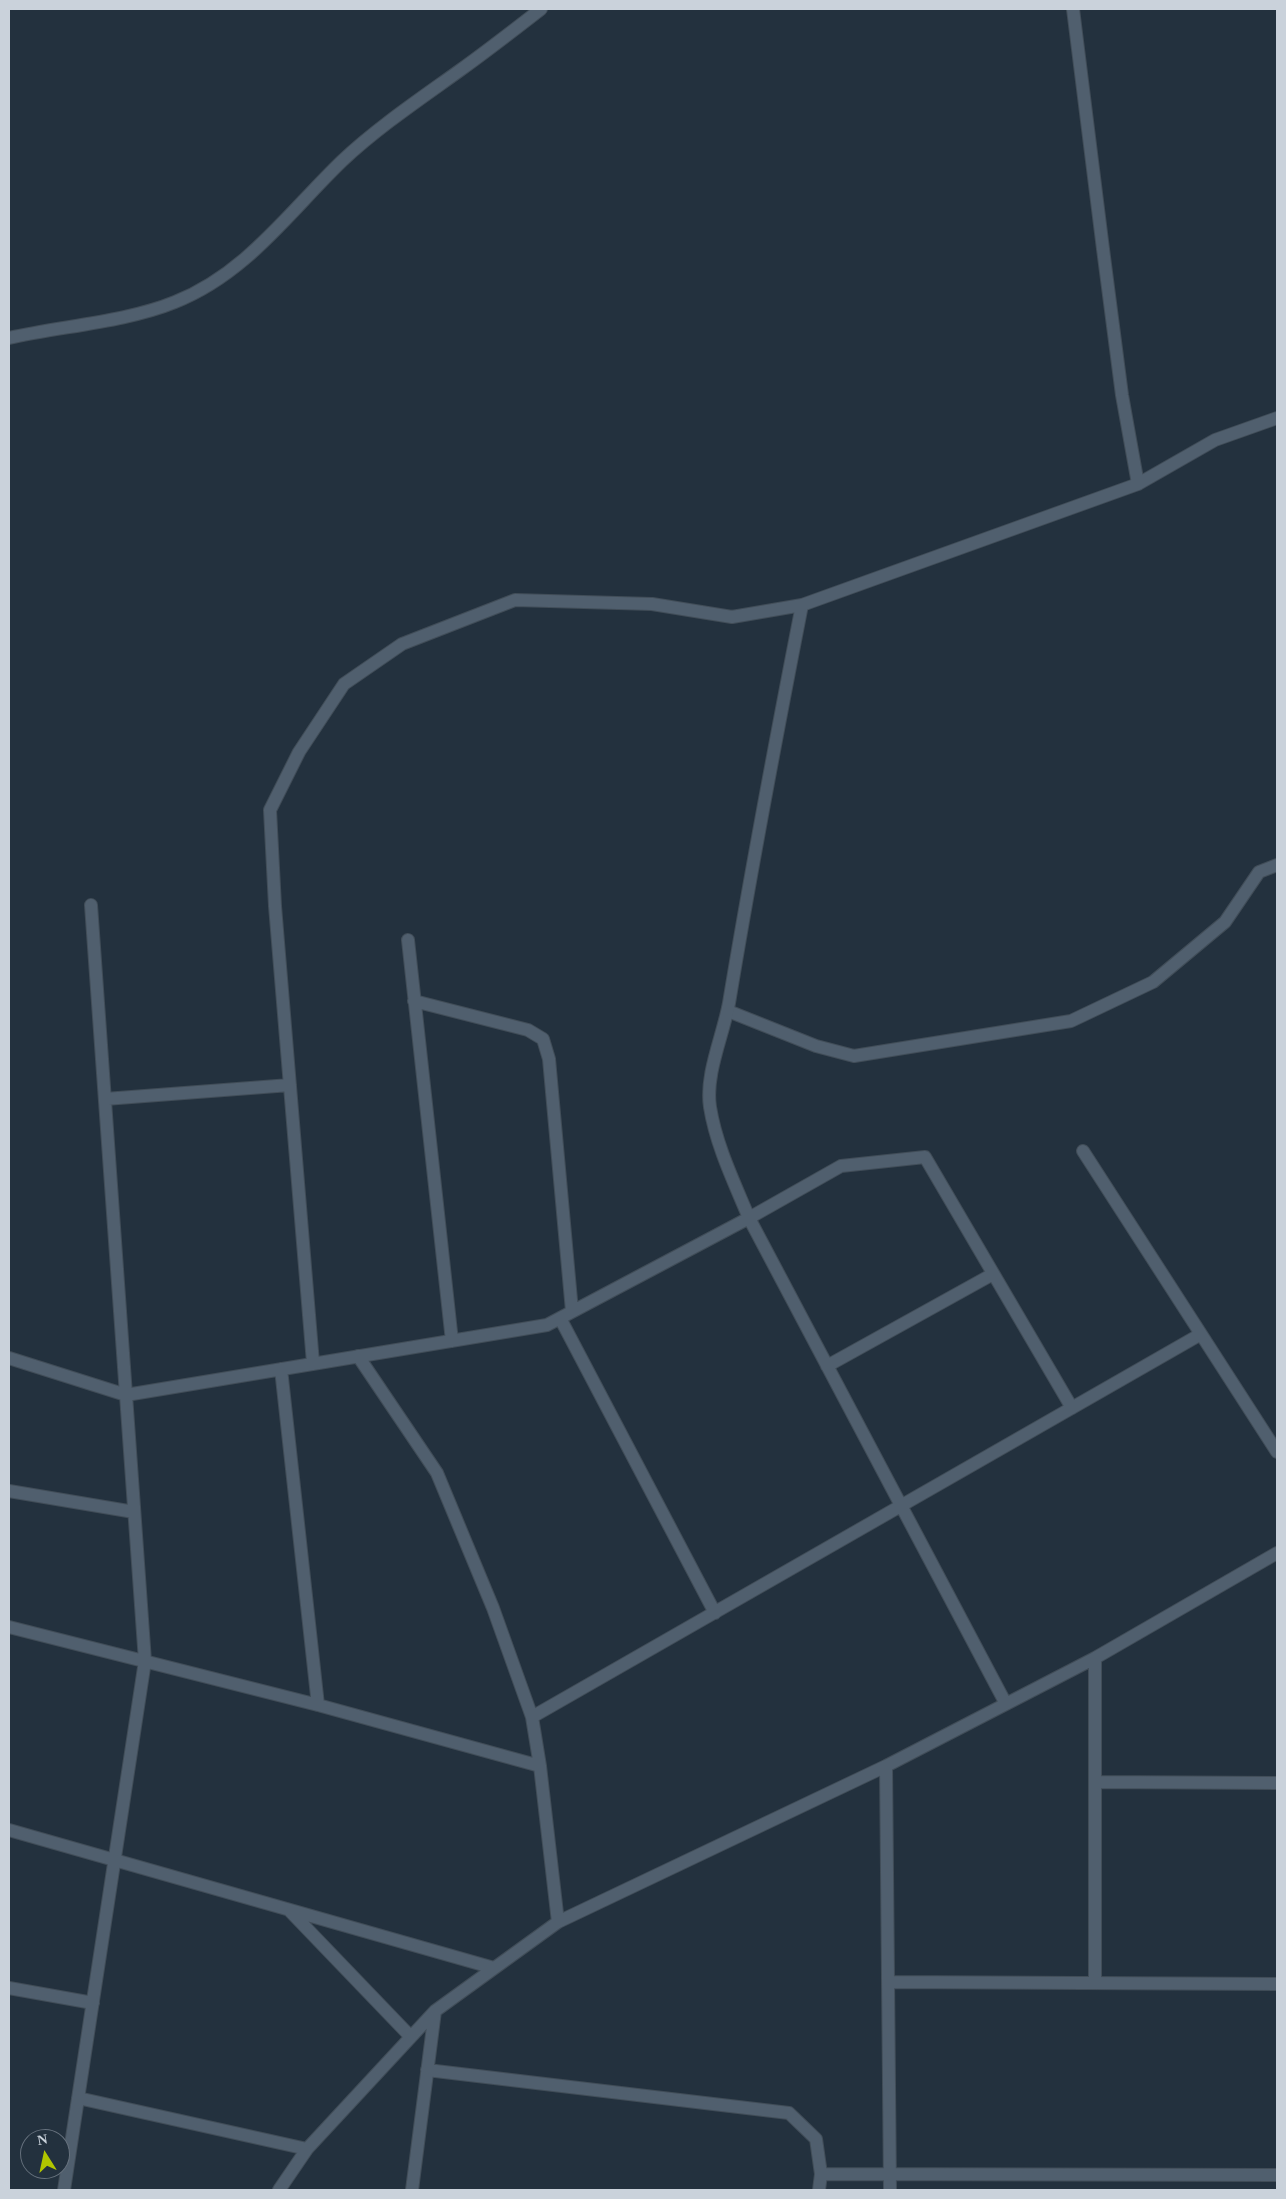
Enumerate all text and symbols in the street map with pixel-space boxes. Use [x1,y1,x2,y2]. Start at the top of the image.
north arrow [20,2129,70,2179]
text: N [36,2131,49,2148]

